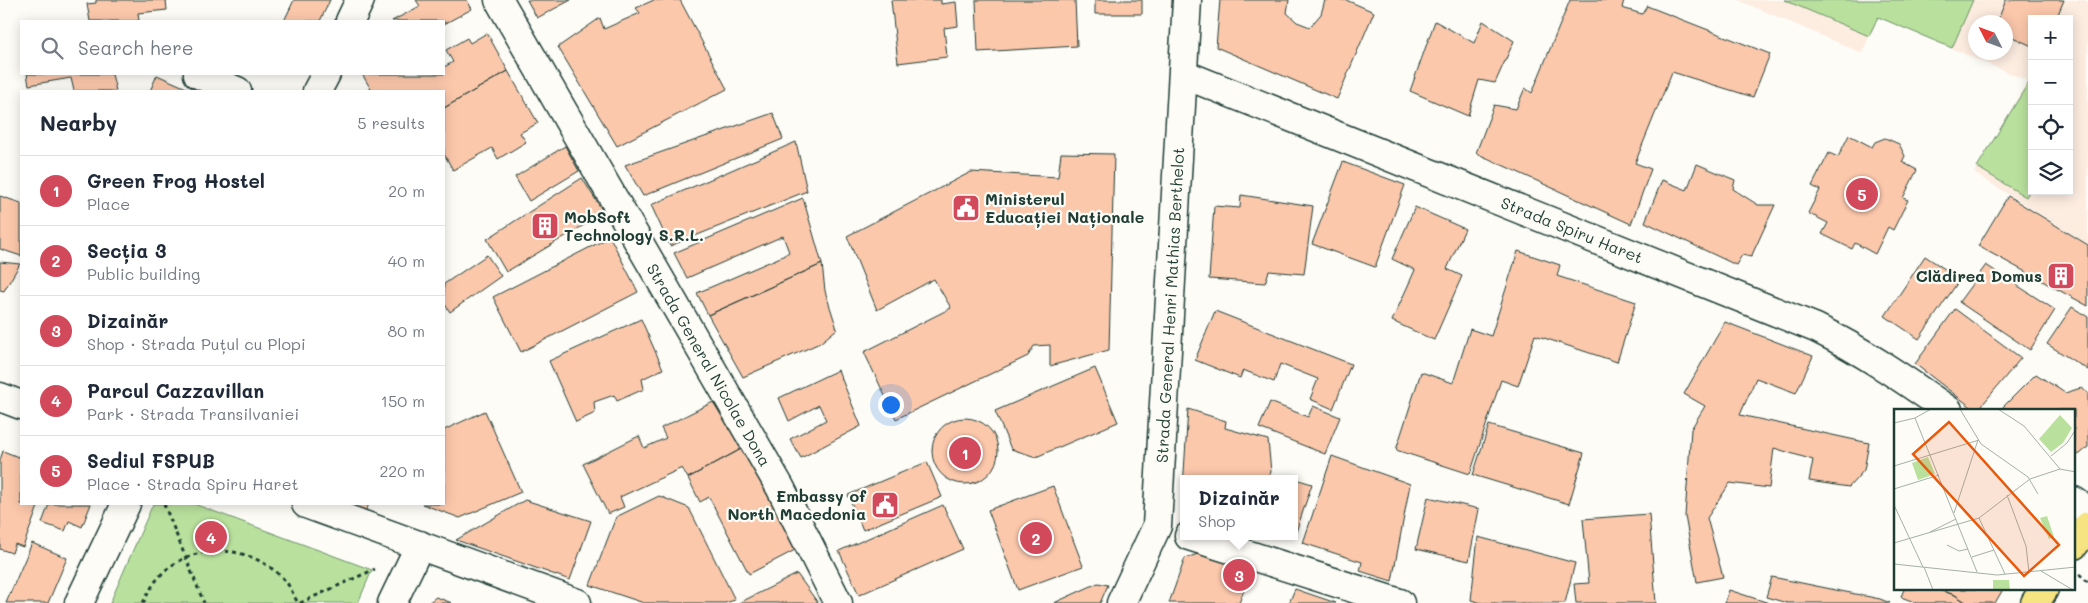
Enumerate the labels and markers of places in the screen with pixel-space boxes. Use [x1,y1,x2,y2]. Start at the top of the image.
pin: 5 [1846,175,1878,213]
place label: Ministerul Educației Naționale [985,188,1144,228]
public building icon: Ministerul Educației Naționale [951,193,981,223]
place label: MobSoft Technology S.R.L. [564,206,704,245]
building icon: MobSoft Technology S.R.L. [530,211,560,241]
building icon: Clădirea Domus [2046,261,2076,291]
place label: Clădirea Domus [1916,265,2042,286]
pin: 1 [949,434,981,472]
place label: Embassy of North Macedonia [728,485,867,524]
public building icon: Embassy of North Macedonia [870,490,900,520]
pin: 4 [195,518,227,556]
pin: 2 [1020,519,1052,557]
pin: 3 [1223,556,1255,594]

